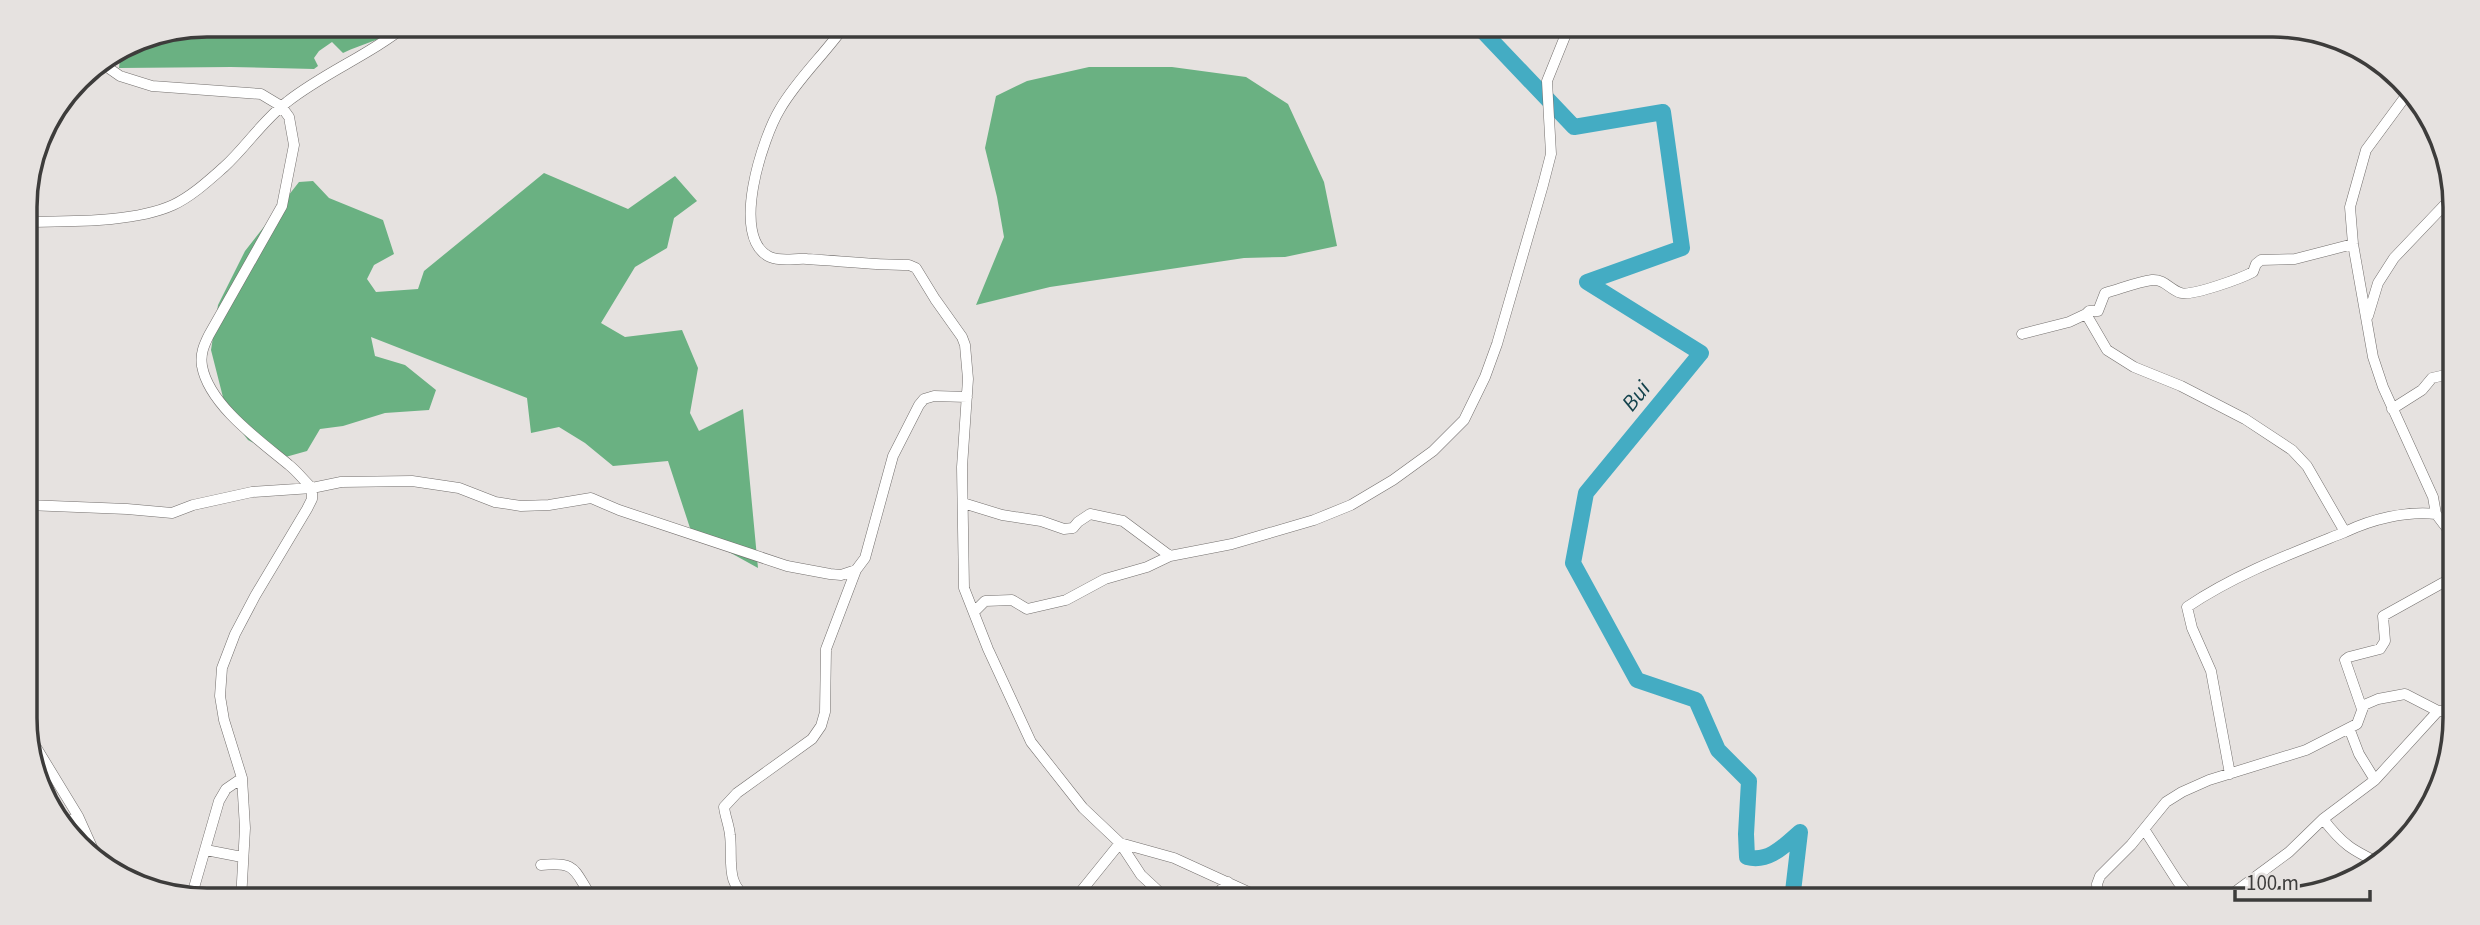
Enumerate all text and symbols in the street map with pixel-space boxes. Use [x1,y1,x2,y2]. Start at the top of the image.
water label: Bui [1614,373,1659,418]
scale bar [2235,858,2370,902]
text: 100 m [2246,868,2299,898]

